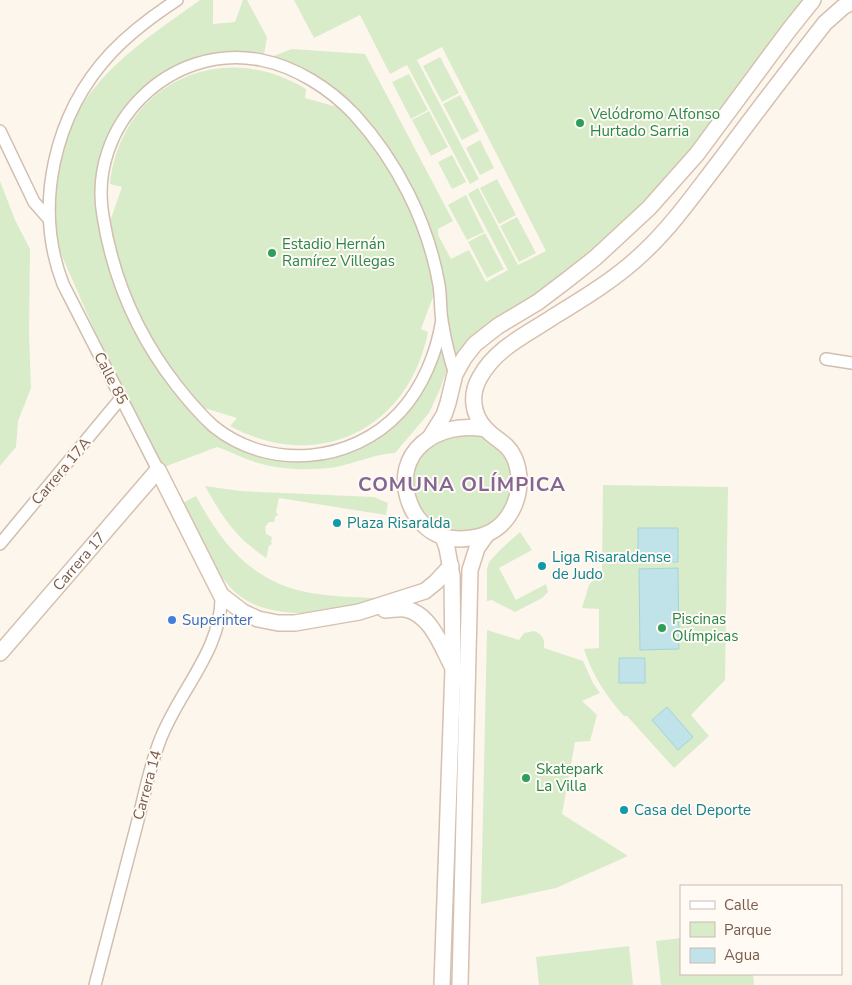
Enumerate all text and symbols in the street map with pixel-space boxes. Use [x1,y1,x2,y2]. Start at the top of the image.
place label: Velódromo Alfonso Hurtado Sarria [589,104,720,141]
marker: Velódromo Alfonso Hurtado Sarria [574,117,586,129]
place label: Estadio Hernán Ramírez Villegas [282,234,395,271]
marker: Estadio Hernán Ramírez Villegas [266,247,278,259]
street label: Calle 85 [89,348,133,408]
street label: Carrera 17A [27,433,95,509]
district label: COMUNA OLÍMPICA [358,471,566,498]
place label: Plaza Risaralda [347,513,451,533]
marker: Plaza Risaralda [331,517,343,529]
street label: Carrera 17 [48,528,110,595]
place label: Liga Risaraldense de Judo [552,547,671,584]
marker: Liga Risaraldense de Judo [536,560,548,572]
place label: Piscinas Olímpicas [672,609,739,646]
place label: Superinter [182,610,253,630]
marker: Superinter [166,614,178,626]
marker: Piscinas Olímpicas [656,622,668,634]
street label: Carrera 14 [128,748,166,822]
place label: Skatepark La Villa [536,759,604,796]
marker: Skatepark La Villa [520,772,532,784]
place label: Casa del Deporte [634,800,751,820]
marker: Casa del Deporte [618,804,630,816]
legend [680,885,842,975]
text: Calle [724,895,759,915]
text: Parque [724,920,772,940]
text: Agua [724,945,760,965]

